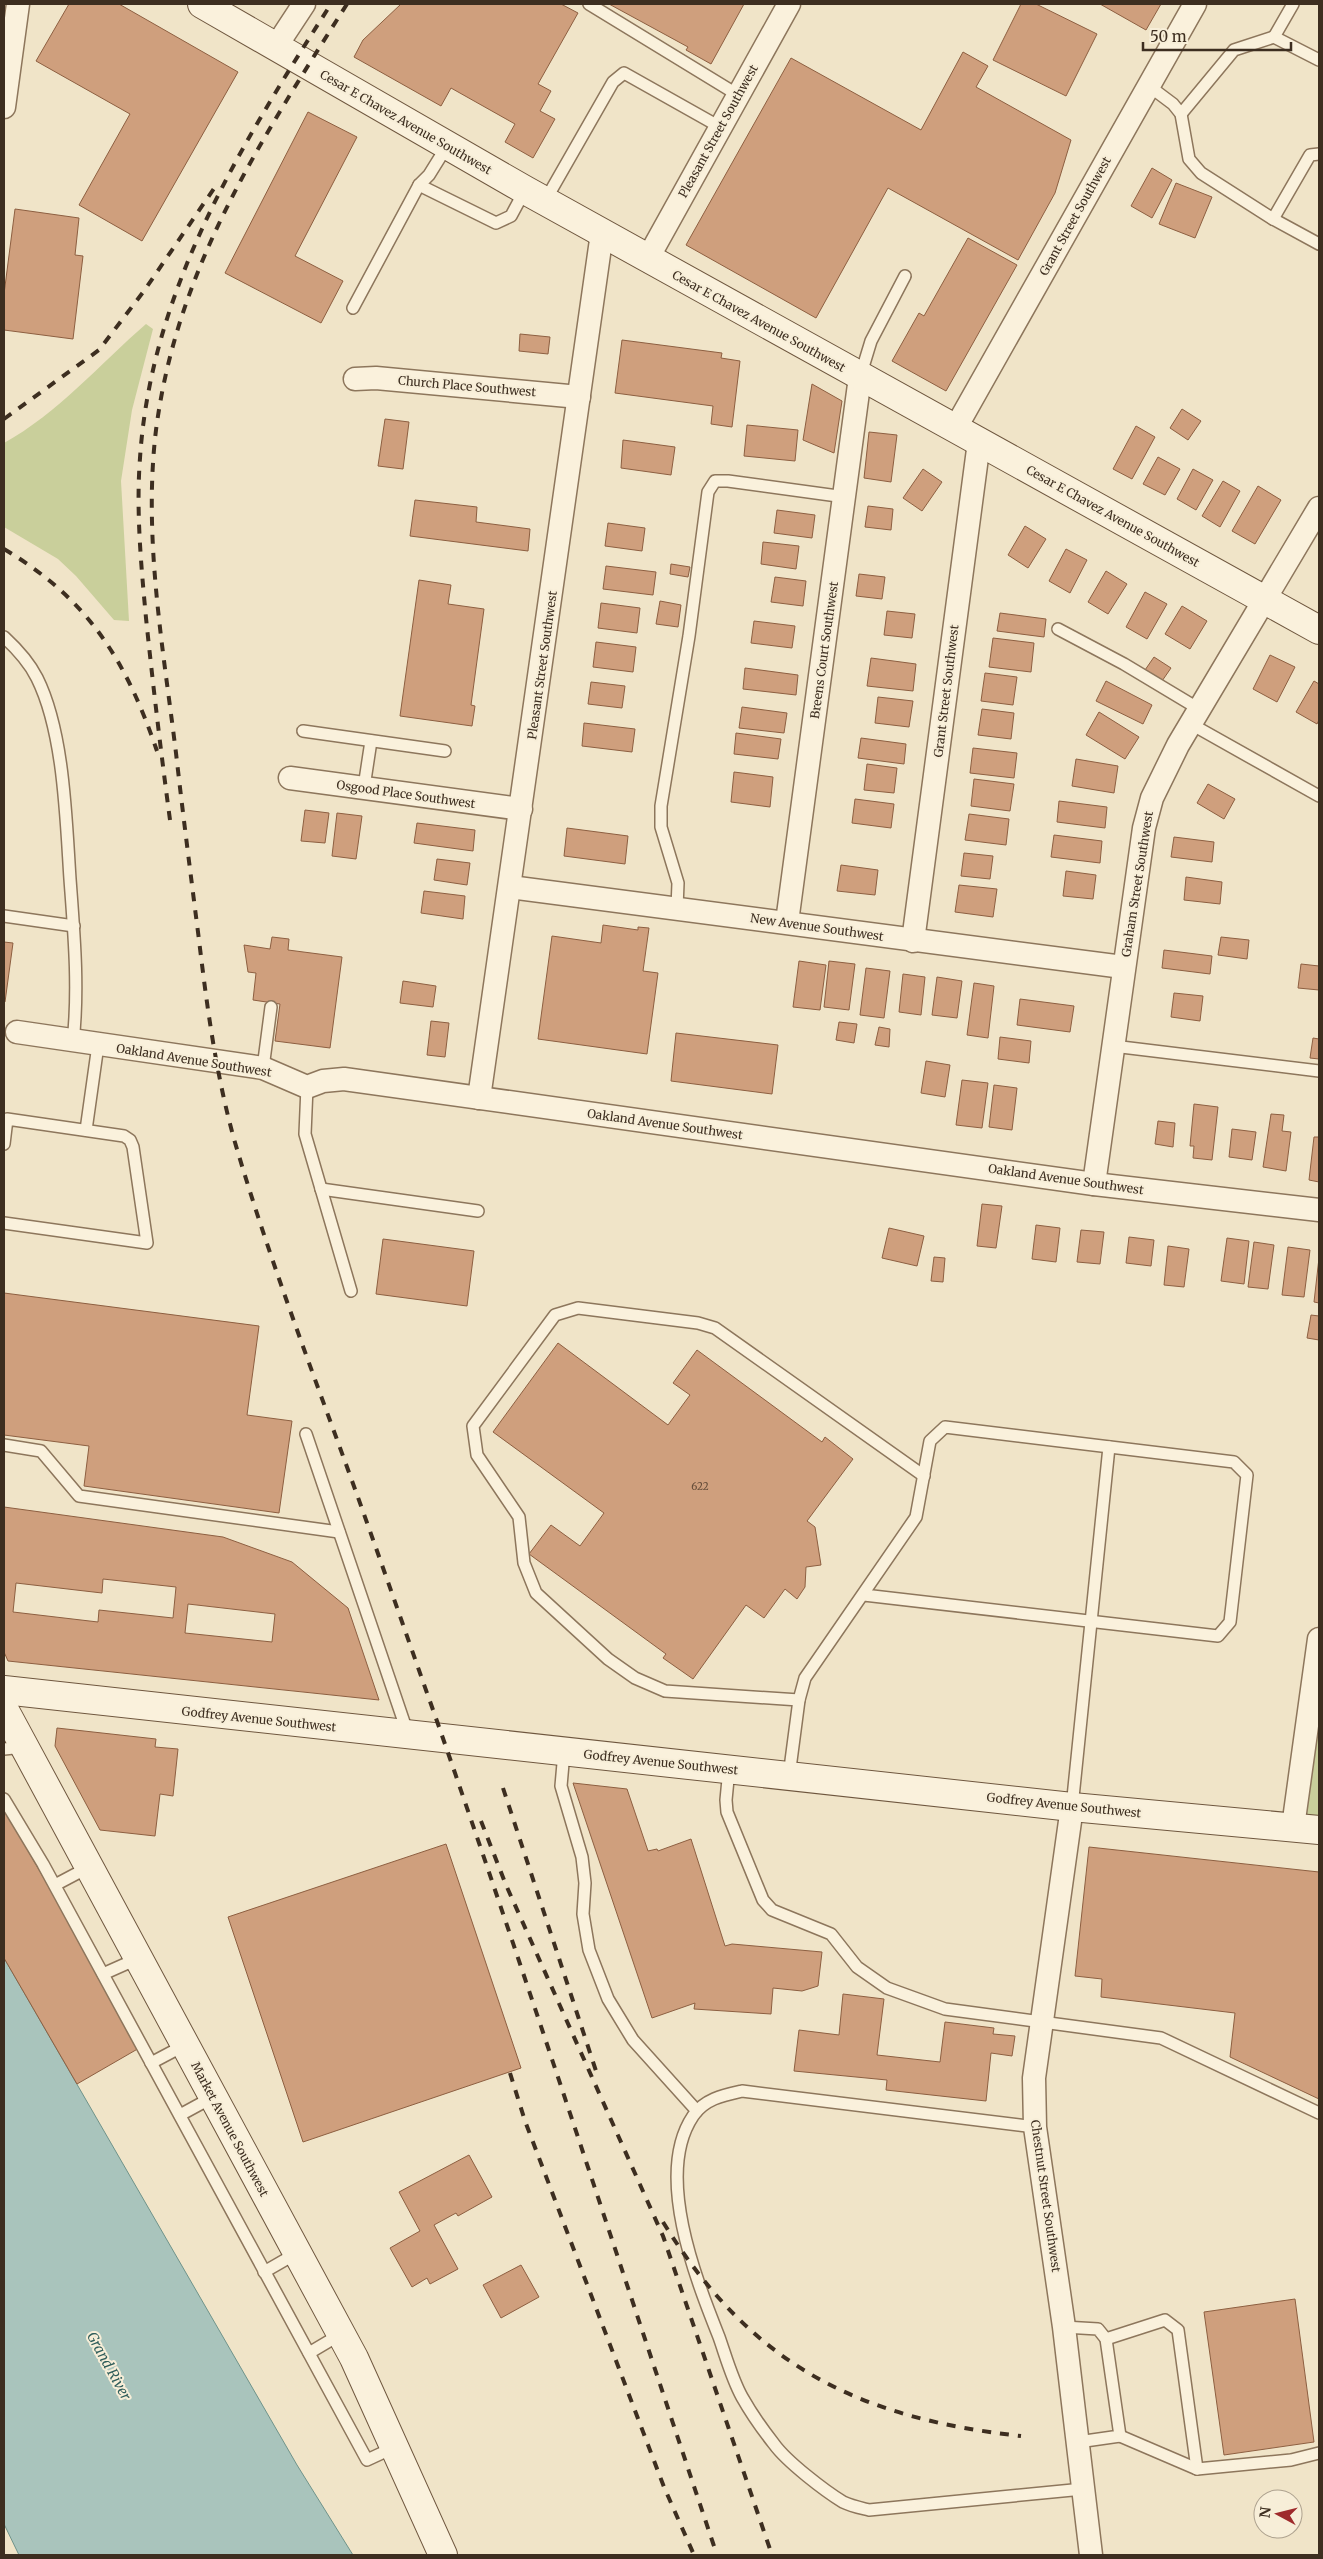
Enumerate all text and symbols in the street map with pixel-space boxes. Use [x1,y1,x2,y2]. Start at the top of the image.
scale bar [1143,20,1290,52]
text: 50 m [1150,27,1187,46]
street label: Pleasant Street Southwest [675,62,761,200]
street label: Cesar E Chavez Avenue Southwest [318,67,495,178]
street label: Grant Street Southwest [1036,154,1114,278]
street label: Cesar E Chavez Avenue Southwest [670,267,848,375]
street label: Church Place Southwest [397,372,537,400]
street label: Cesar E Chavez Avenue Southwest [1024,462,1202,570]
street label: Breens Court Southwest [807,580,841,720]
street label: Pleasant Street Southwest [524,589,560,740]
street label: Grant Street Southwest [930,623,962,758]
street label: Osgood Place Southwest [336,777,477,811]
street label: Graham Street Southwest [1118,810,1156,958]
street label: New Avenue Southwest [749,910,885,944]
street label: Oakland Avenue Southwest [115,1040,273,1080]
street label: Oakland Avenue Southwest [586,1106,744,1142]
street label: Oakland Avenue Southwest [987,1161,1145,1197]
house number: 622 [691,1480,709,1493]
street label: Godfrey Avenue Southwest [181,1703,337,1735]
street label: Godfrey Avenue Southwest [583,1746,739,1778]
street label: Godfrey Avenue Southwest [986,1789,1142,1821]
street label: Market Avenue Southwest [188,2059,272,2199]
street label: Chestnut Street Southwest [1028,2119,1064,2273]
water label: Grand River [83,2329,135,2404]
north arrow [1253,2489,1303,2539]
text: N [1255,2506,1275,2519]

